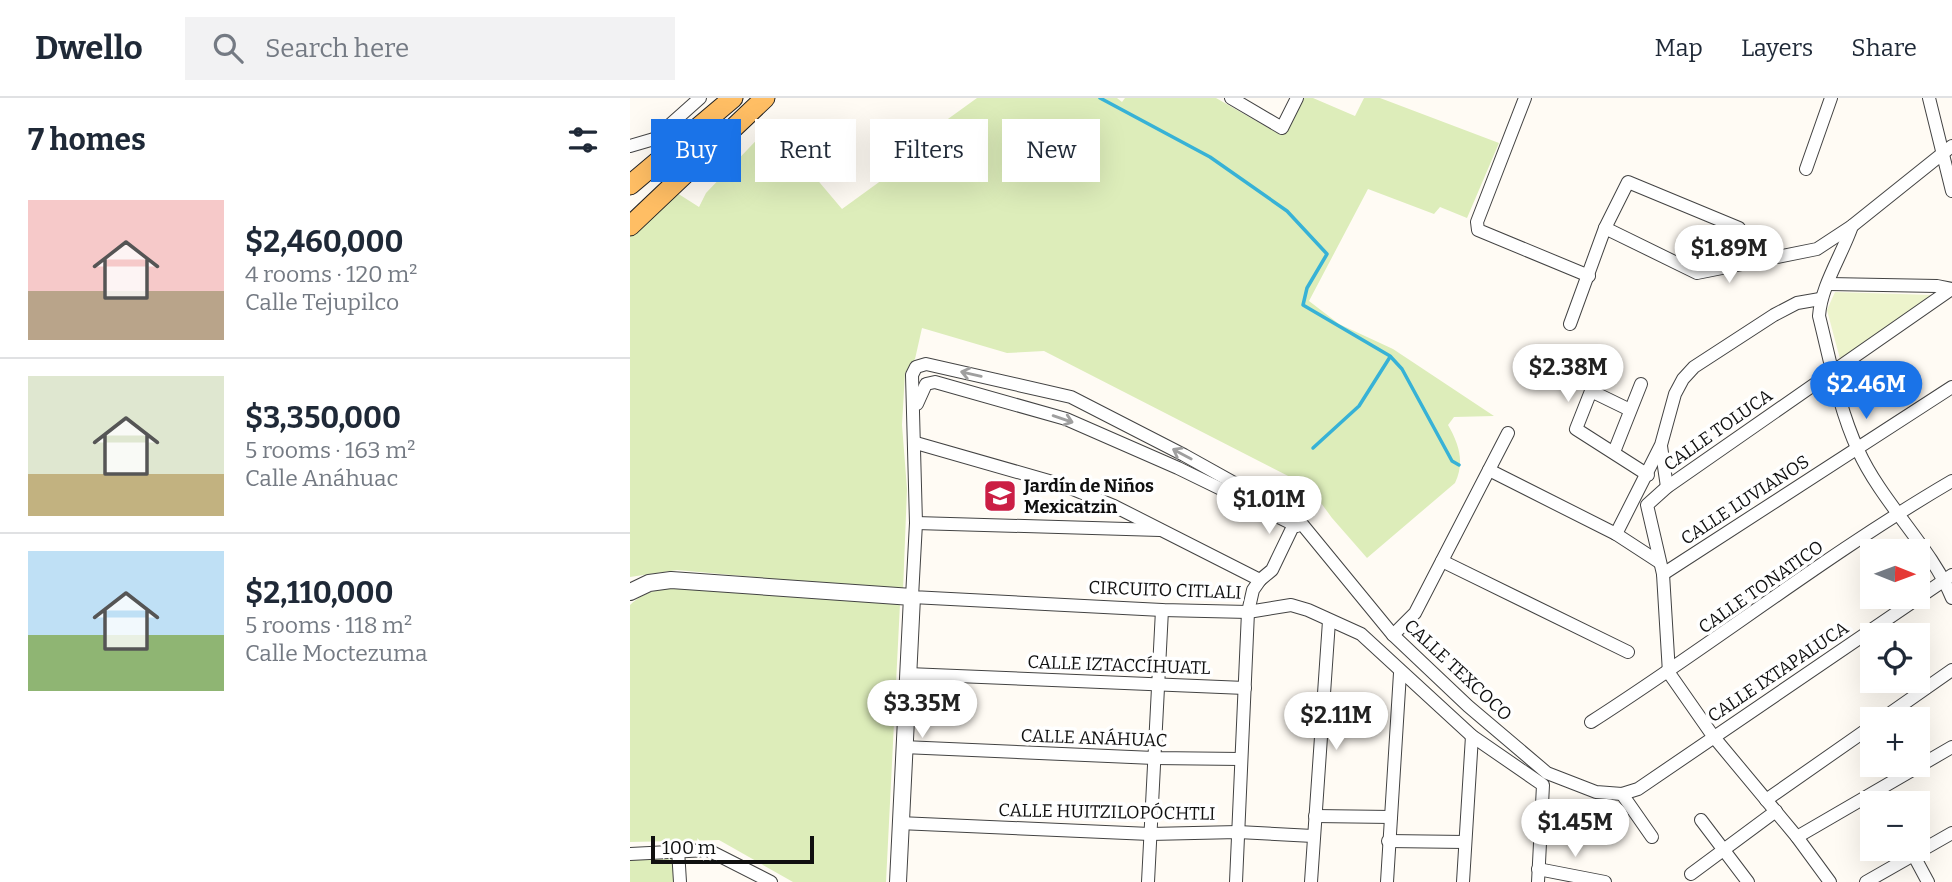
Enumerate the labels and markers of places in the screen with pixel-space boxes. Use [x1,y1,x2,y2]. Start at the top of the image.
pin: $1.89M [1672,226,1786,285]
pin: $2.38M [1511,344,1625,404]
pin: $2.46M [1809,362,1923,421]
place label: Jardín de Niños Mexicatzin [1023,475,1154,518]
pin: $1.01M [1212,476,1326,536]
school or university icon: Jardín de Niños Mexicatzin [981,477,1019,515]
pin: $3.35M [865,680,979,740]
pin: $2.11M [1279,692,1393,752]
pin: $1.45M [1518,800,1632,859]

